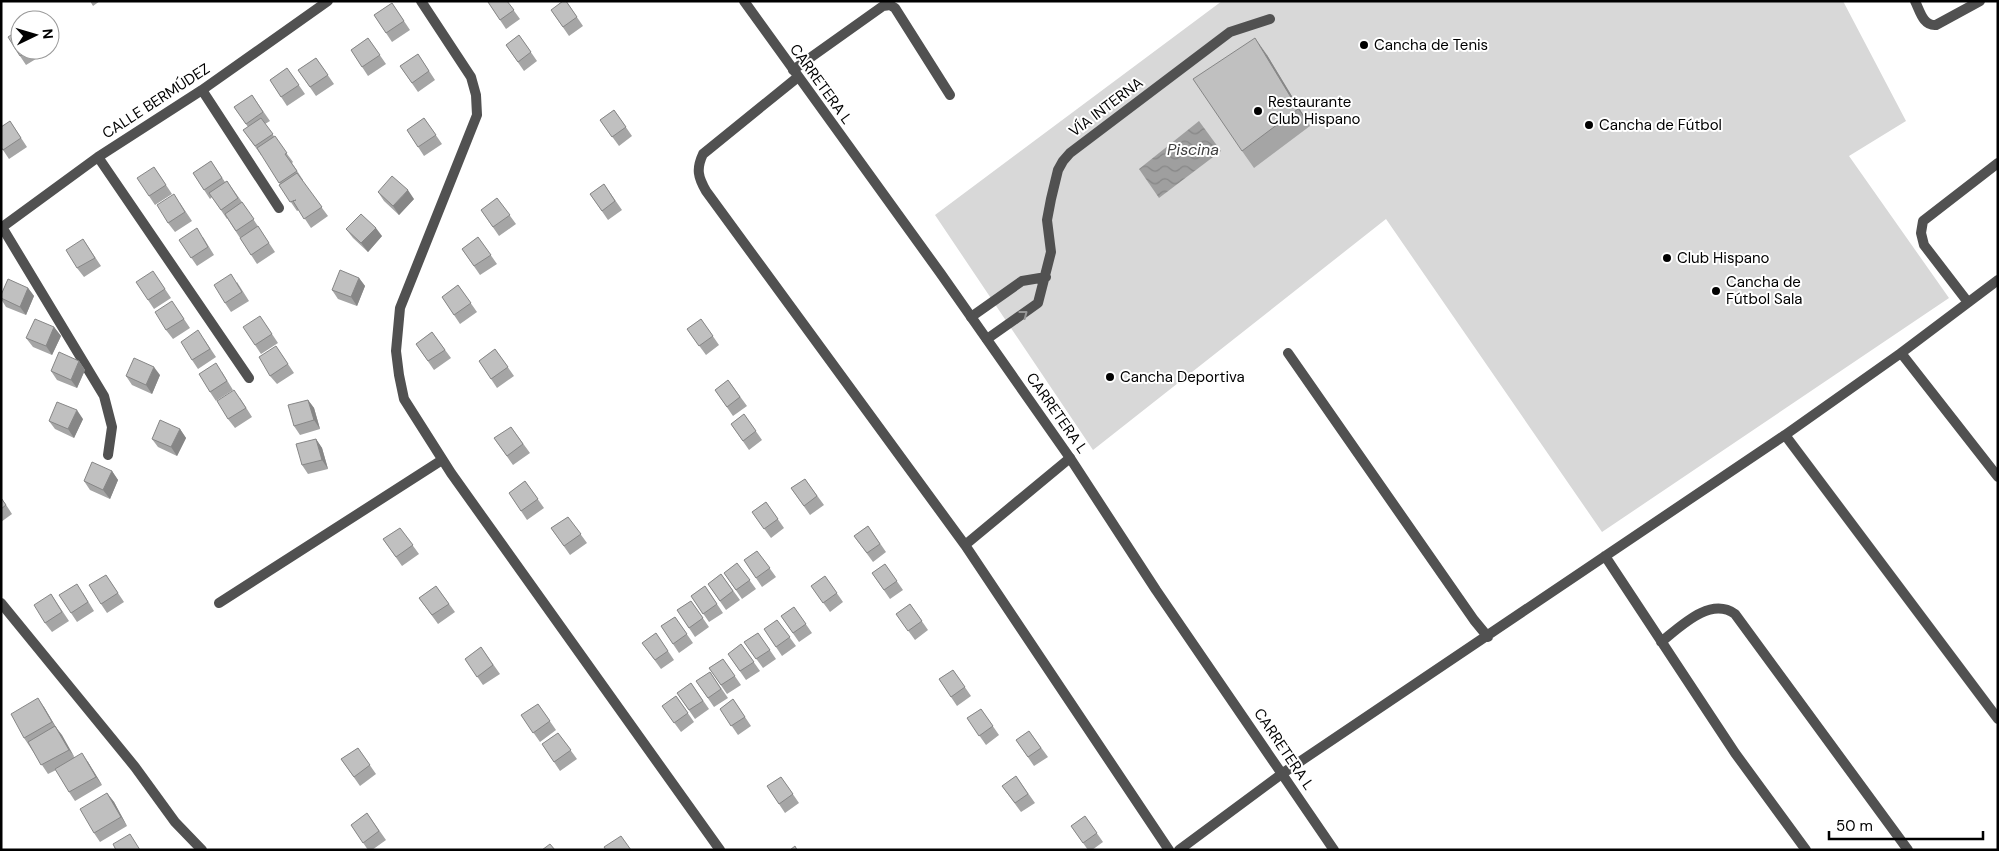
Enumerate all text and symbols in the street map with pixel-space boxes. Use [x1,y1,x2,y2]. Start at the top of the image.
north arrow [10,10,60,60]
text: N [39,28,57,40]
place label: Cancha de Tenis [1374,35,1488,55]
marker: Cancha de Tenis [1358,39,1370,51]
street label: CARRETERA L [785,40,857,128]
street label: CALLE BERMÚDEZ [98,59,214,143]
street label: VÍA INTERNA [1065,73,1147,141]
place label: Restaurante Club Hispano [1268,92,1361,129]
marker: Restaurante Club Hispano [1252,105,1264,117]
place label: Cancha de Fútbol [1599,115,1722,135]
marker: Cancha de Fútbol [1583,119,1595,131]
water label: Piscina [1167,139,1219,160]
place label: Club Hispano [1677,248,1770,268]
marker: Club Hispano [1661,252,1673,264]
place label: Cancha de Fútbol Sala [1726,272,1803,309]
marker: Cancha de Fútbol Sala [1710,285,1722,297]
one-way arrow [1018,311,1028,320]
place label: Cancha Deportiva [1120,367,1245,387]
street label: CARRETERA L [1022,369,1092,457]
marker: Cancha Deportiva [1104,371,1116,383]
street label: CARRETERA L [1249,704,1319,794]
scale bar [1829,808,1983,840]
text: 50 m [1836,816,1873,836]

